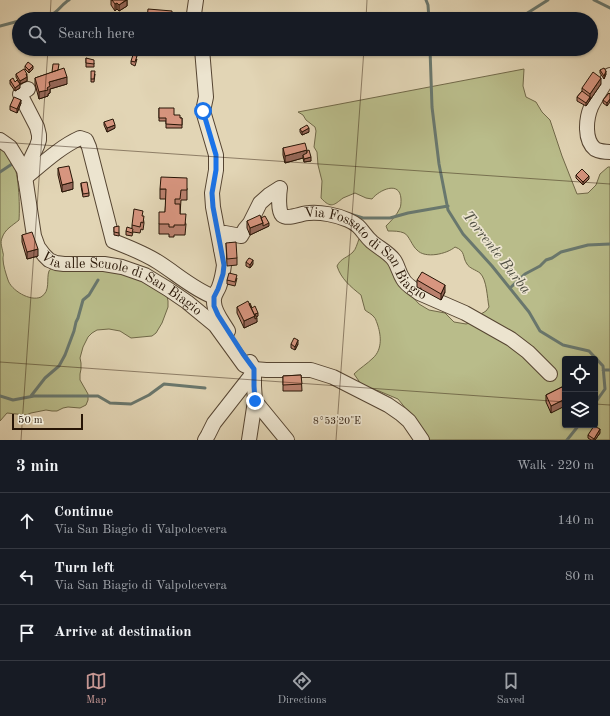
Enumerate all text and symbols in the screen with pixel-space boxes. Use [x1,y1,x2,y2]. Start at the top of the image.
search box [12,12,598,56]
icon: search [26,23,48,45]
text: Search here [58,27,135,42]
route start [194,102,212,120]
street label: Via Fossato di San Biagio [304,206,428,302]
water label: Torrente Burba [459,209,533,297]
street label: Via alle Scuole di San Biagio [38,249,205,318]
map controls [562,356,598,428]
button: locate [562,356,598,392]
route end [246,392,264,410]
button: layers [562,392,598,428]
scale bar [12,412,83,431]
text: 50 m [18,415,43,426]
text: 8°53'20"E [313,416,361,426]
text: 3 min [16,458,59,475]
text: Walk · 220 m [517,459,594,472]
text: Continue [54,505,113,520]
icon: ahead [16,510,38,532]
text: 140 m [557,514,594,527]
text: Via San Biagio di Valpolcevera [54,523,227,536]
text: Turn left [54,561,114,576]
icon: left [16,566,38,588]
text: 80 m [565,570,594,583]
text: Via San Biagio di Valpolcevera [54,579,227,592]
icon: arrive [16,622,38,644]
text: Arrive at destination [54,625,192,640]
tab: Map [85,670,107,708]
tab: Directions [278,670,326,708]
tab: Saved [497,670,525,708]

